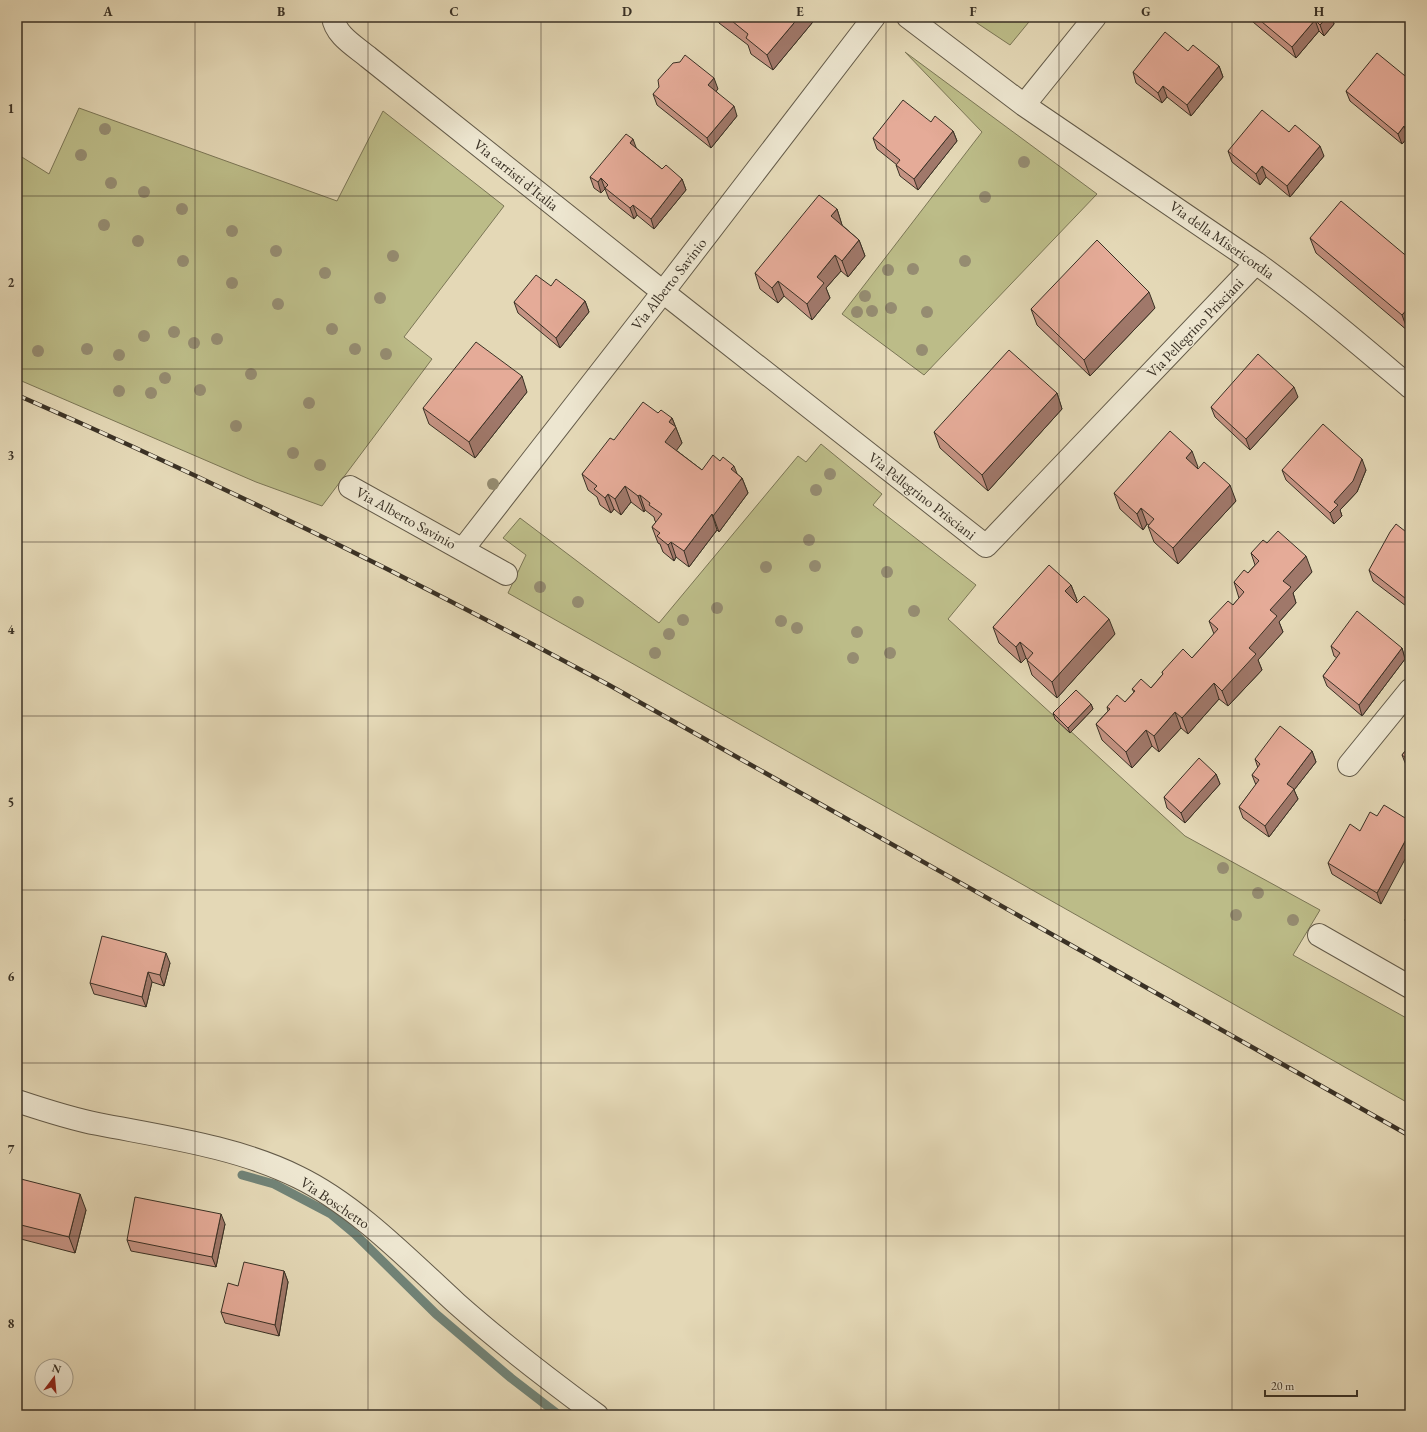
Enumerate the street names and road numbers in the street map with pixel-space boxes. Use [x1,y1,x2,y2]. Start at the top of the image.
street label: Via carristi d'Italia [470,135,563,215]
street label: Via della Misericordia [1166,196,1279,283]
street label: Via Alberto Savinio [627,234,711,334]
street label: Via Pellegrino Prisciani [1142,273,1247,382]
street label: Via Pellegrino Prisciani [865,448,980,544]
street label: Via Alberto Savinio [353,482,460,553]
street label: Via Boschetto [297,1172,374,1233]

